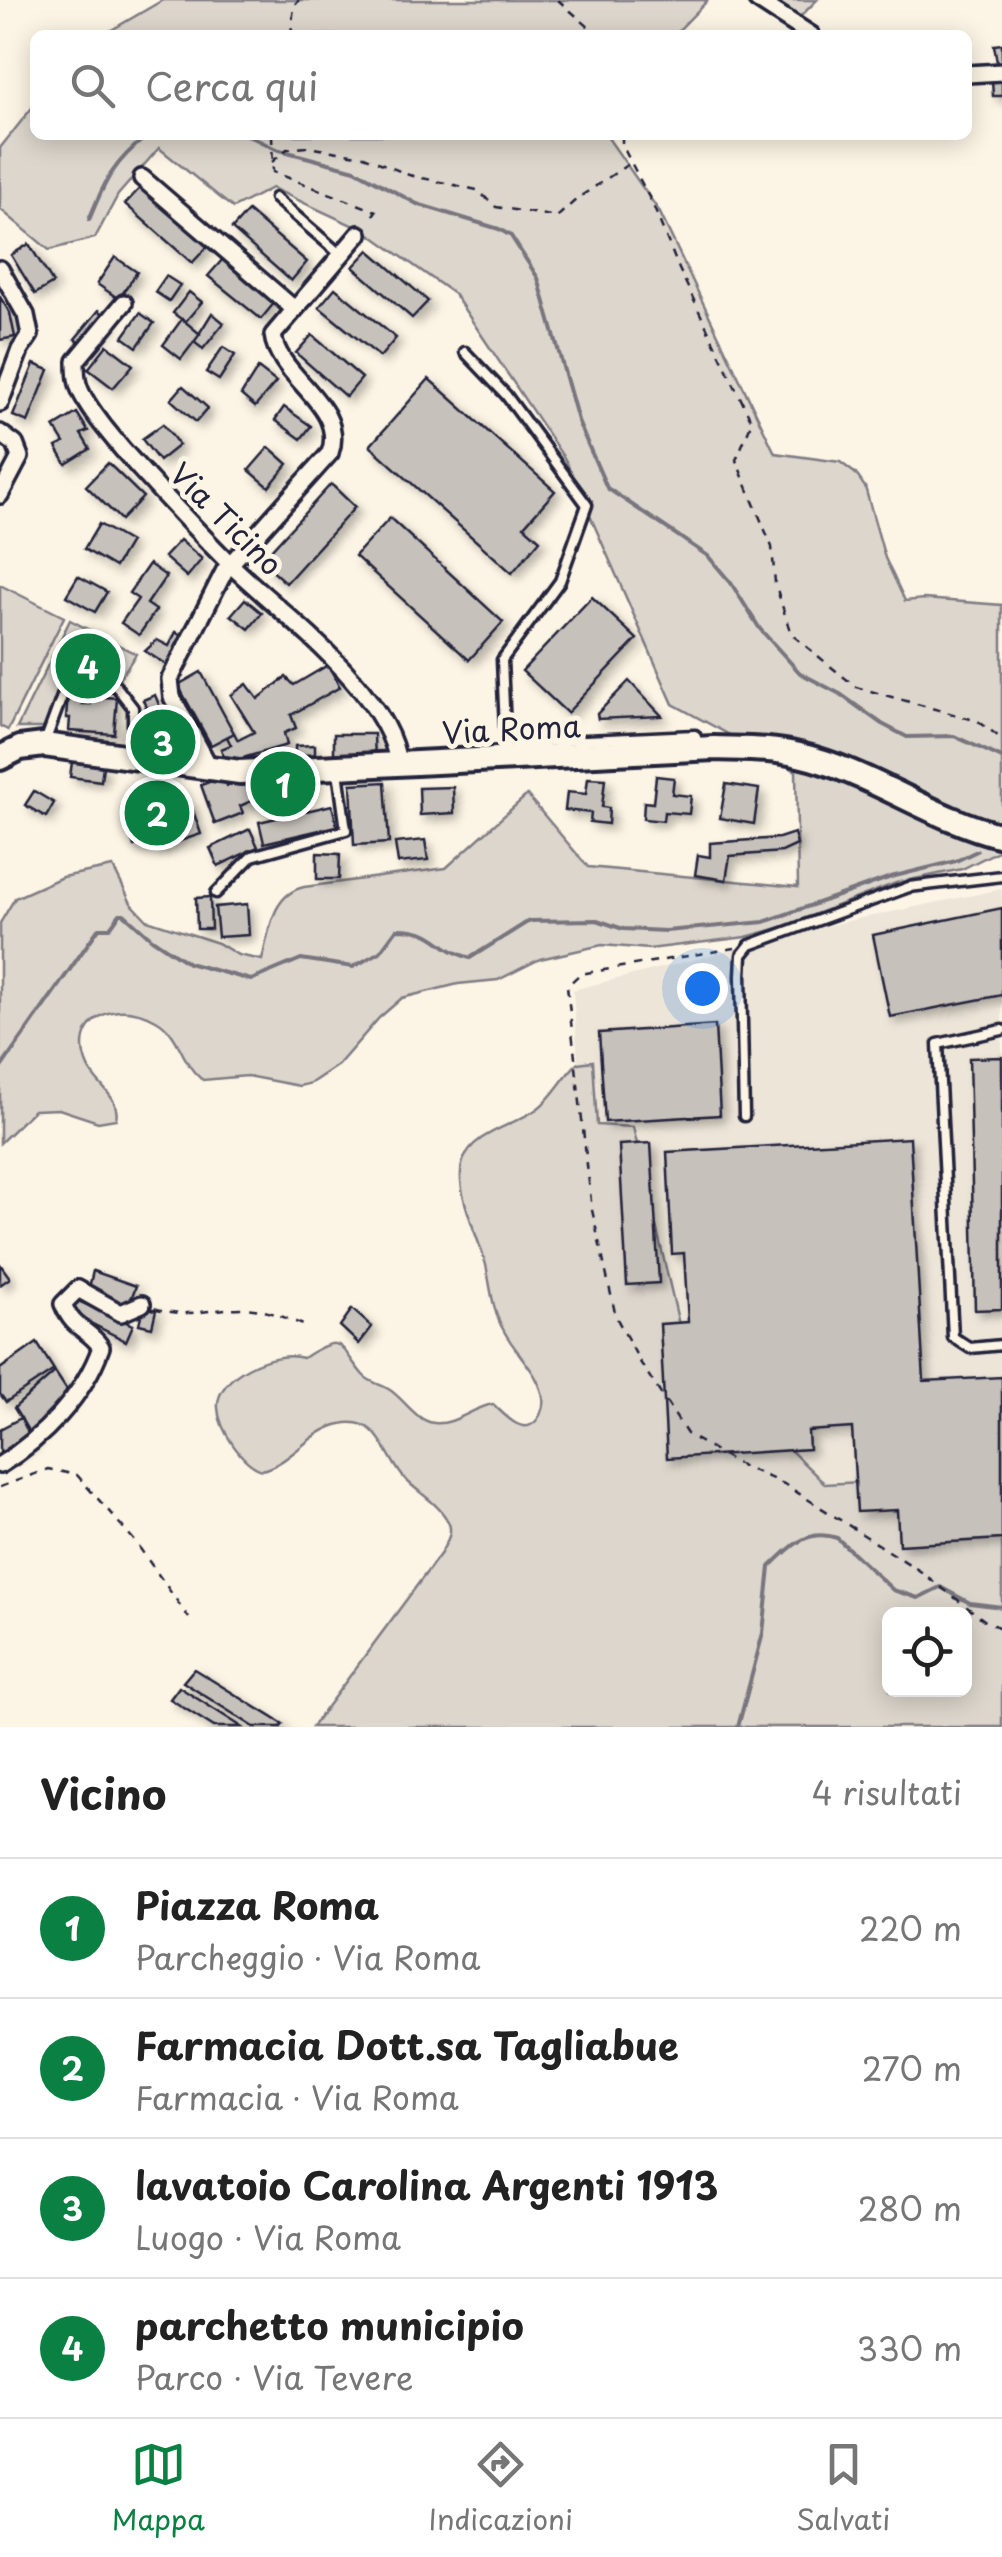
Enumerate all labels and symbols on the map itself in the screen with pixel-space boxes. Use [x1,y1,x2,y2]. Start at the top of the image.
street label: Via Ticino [160,451,294,585]
pin: 4 [56,628,120,704]
street label: Via Roma [441,702,581,754]
pin: 3 [130,704,196,780]
pin: 1 [250,746,316,822]
pin: 2 [124,776,190,850]
your location [677,963,728,1014]

